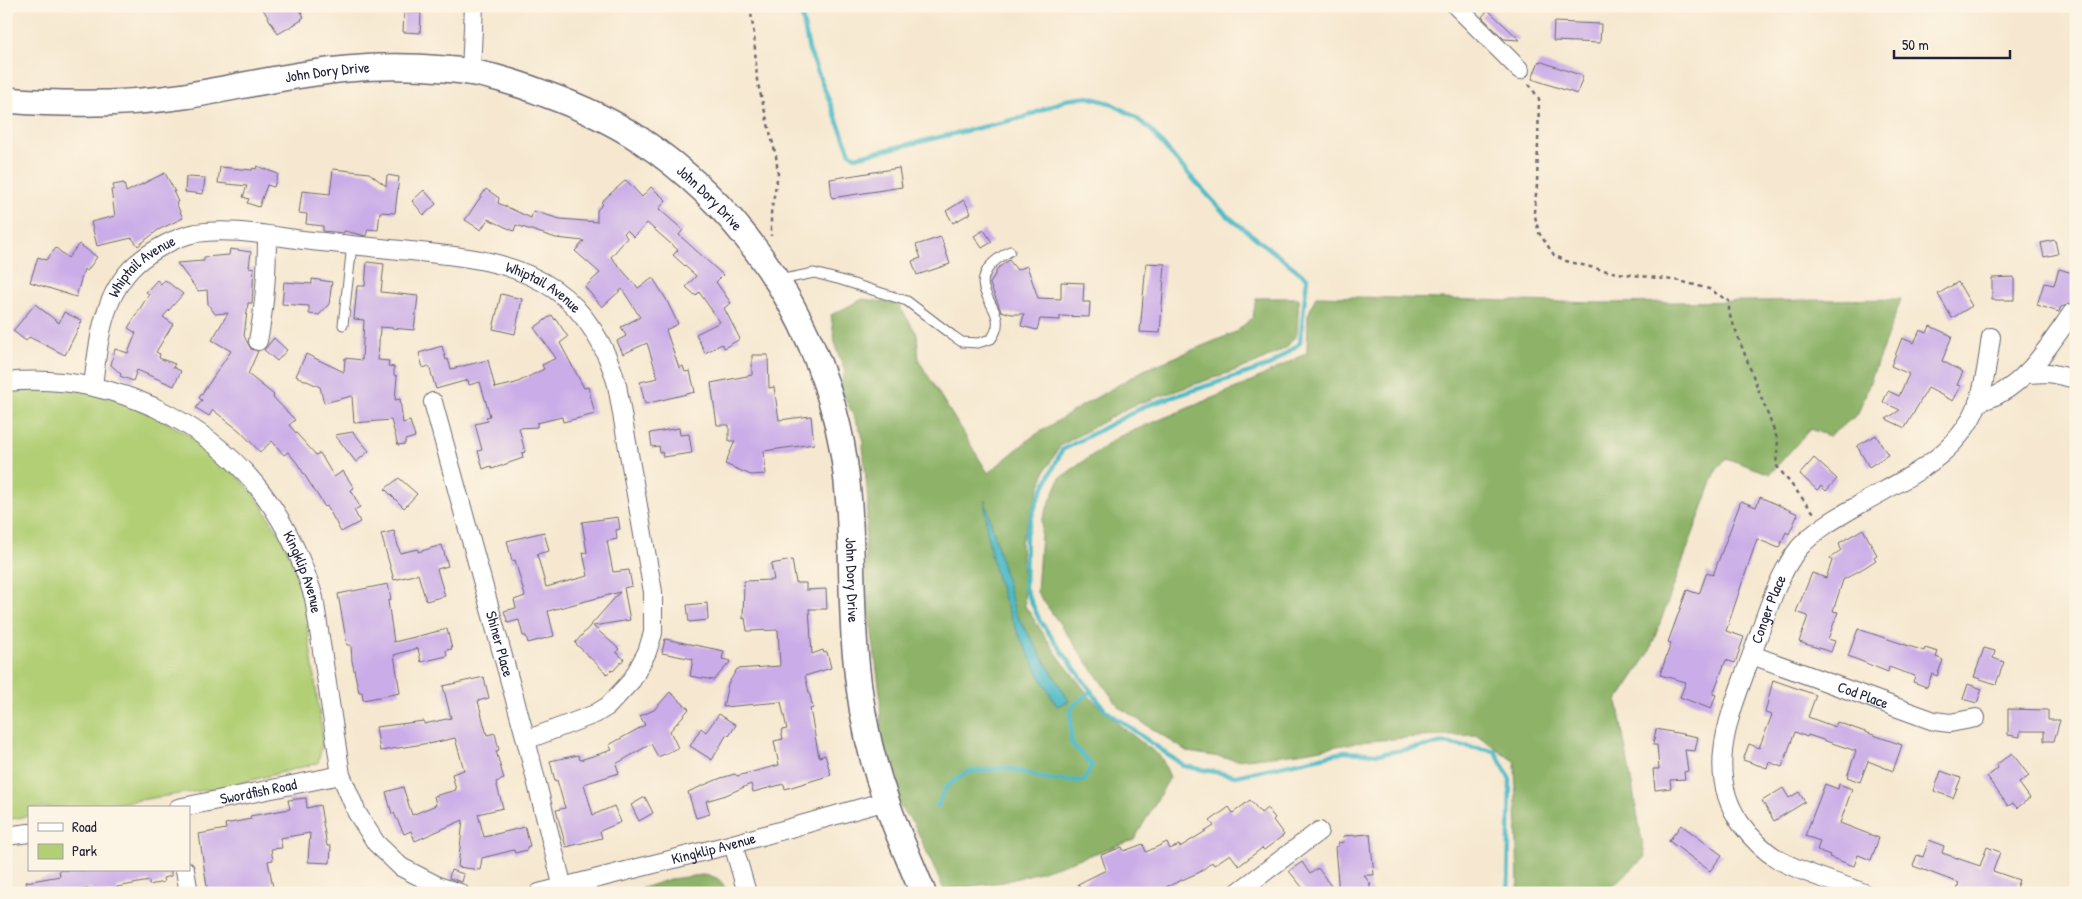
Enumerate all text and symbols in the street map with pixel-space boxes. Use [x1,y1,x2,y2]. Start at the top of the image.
scale bar [1894,28,2011,60]
text: 50 m [1902,34,1929,55]
street label: John Dory Drive [283,56,370,87]
street label: John Dory Drive [672,160,748,235]
street label: Whiptail Avenue [103,230,179,301]
street label: Whiptail Avenue [503,256,586,317]
street label: Kingklip Avenue [278,527,327,614]
street label: John Dory Drive [841,537,864,623]
street label: Conger Place [1746,571,1791,646]
street label: Shiner Place [481,609,519,679]
street label: Cod Place [1835,676,1891,714]
street label: Swordfish Road [218,773,299,809]
legend [28,806,190,872]
text: Road [72,816,97,837]
street label: Kingklip Avenue [669,827,758,869]
text: Park [72,840,97,861]

